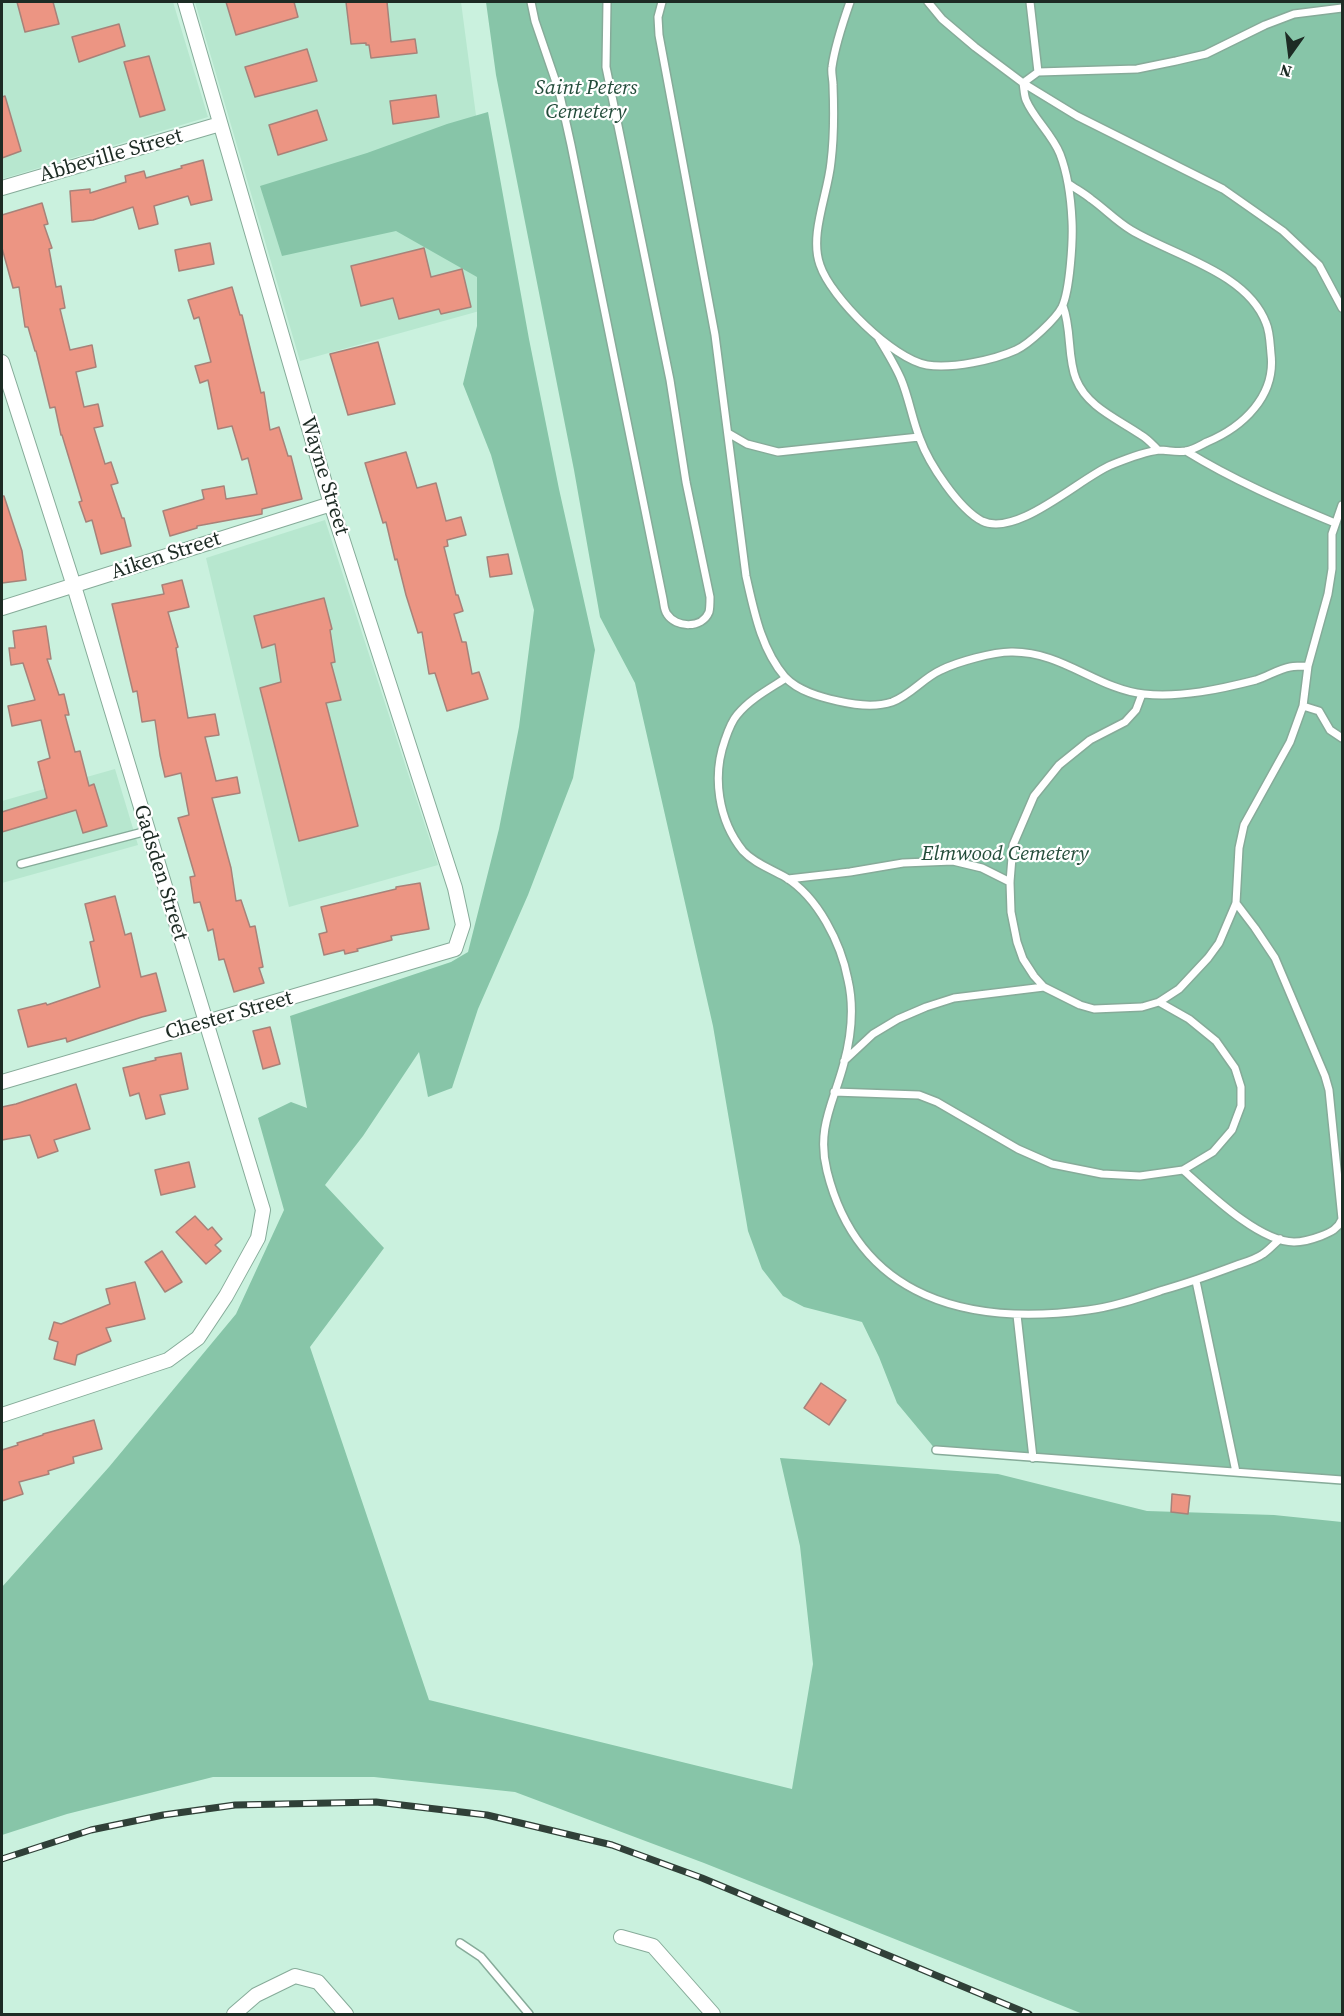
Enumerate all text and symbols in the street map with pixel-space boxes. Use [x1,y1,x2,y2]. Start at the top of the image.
north arrow [1260,24,1320,84]
text: N [1277,59,1294,84]
park label: Saint Peters Cemetery [535,76,637,126]
street label: Abbeville Street [37,124,185,188]
street label: Wayne Street [294,414,354,538]
street label: Aiken Street [108,526,224,586]
street label: Gadsden Street [127,802,193,944]
park label: Elmwood Cemetery [921,842,1089,868]
street label: Chester Street [162,986,296,1046]

